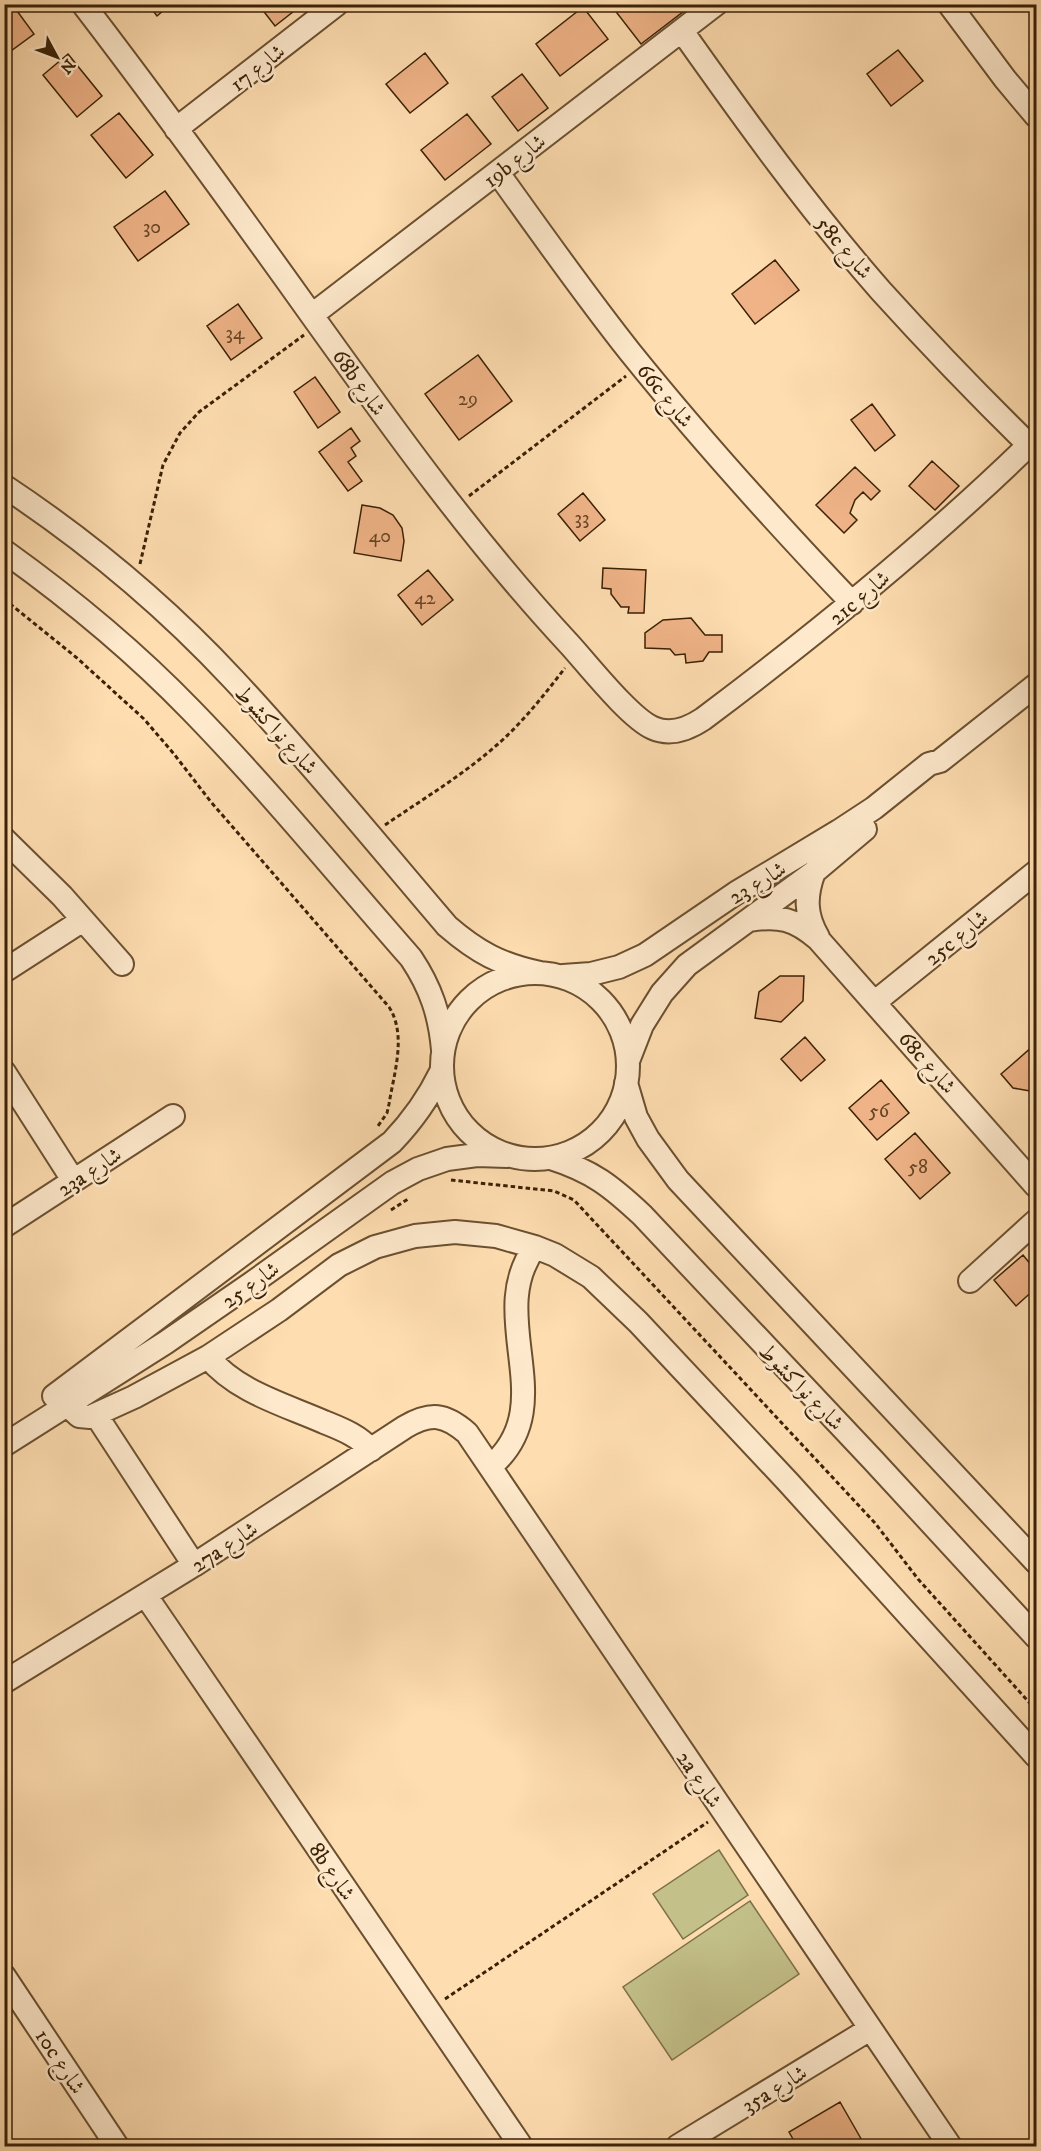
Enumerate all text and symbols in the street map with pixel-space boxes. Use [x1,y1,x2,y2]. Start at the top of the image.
north arrow [27,27,87,87]
street label: شارع 17 [225,38,293,101]
text: N [56,55,79,78]
street label: 19b شارع [478,128,554,197]
street label: 58c شارع [807,211,878,288]
house number: 30 [143,215,161,240]
house number: 34 [226,321,245,346]
street label: 68b شارع [323,344,392,424]
street label: 66c شارع [628,358,699,436]
house number: 29 [458,387,478,412]
house number: 33 [575,506,589,531]
house number: 40 [369,524,391,549]
street label: 21c شارع [824,565,899,634]
house number: 42 [414,586,436,611]
street label: شارع نواكشوط [226,680,323,783]
street label: شارع 23 [724,856,793,914]
street label: 25c شارع [920,904,997,975]
street label: 68c شارع [889,1026,962,1103]
house number: 56 [869,1099,890,1124]
street label: 23a شارع [53,1142,129,1206]
house number: 58 [908,1155,928,1180]
street label: شارع 25 [217,1256,287,1318]
street label: شارع نواكشوط [750,1338,849,1439]
street label: 27a شارع [186,1516,265,1582]
street label: 2a شارع [667,1746,728,1816]
street label: 8b شارع [299,1838,361,1908]
street label: 10c شارع [25,2024,91,2102]
street label: 35a شارع [737,2059,814,2123]

